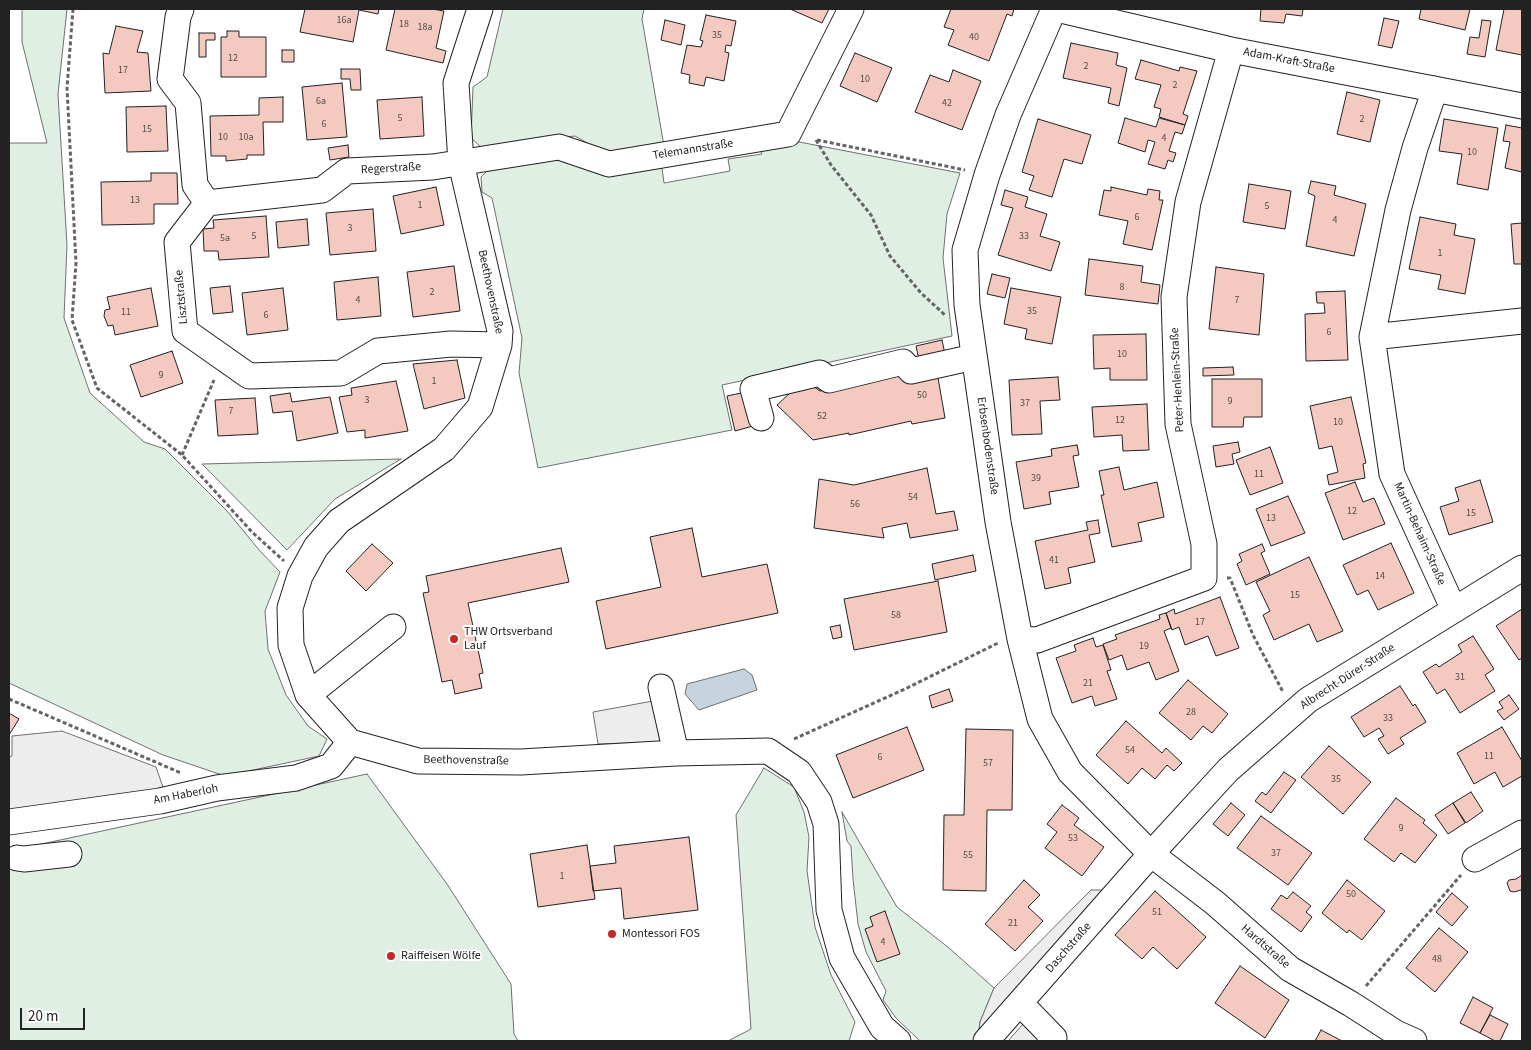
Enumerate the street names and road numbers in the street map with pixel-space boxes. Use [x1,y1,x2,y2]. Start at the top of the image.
street label: Adam-Kraft-Straße [1242,45,1336,77]
street label: Telemannstraße [652,137,734,163]
street label: Regerstraße [361,160,421,178]
street label: Beethovenstraße [474,249,506,335]
street label: Lisztstraße [172,269,192,325]
street label: Peter-Henlein-Straße [1168,327,1188,433]
street label: Erbsenbodenstraße [973,396,1001,496]
street label: Martin-Behaim-Straße [1390,480,1448,588]
street label: Albrecht-Dürer-Straße [1298,641,1398,713]
street label: Beethovenstraße [423,753,509,769]
street label: Am Haberloh [152,782,220,808]
street label: Daschstraße [1043,920,1095,976]
street label: Hardtstraße [1238,922,1292,972]

